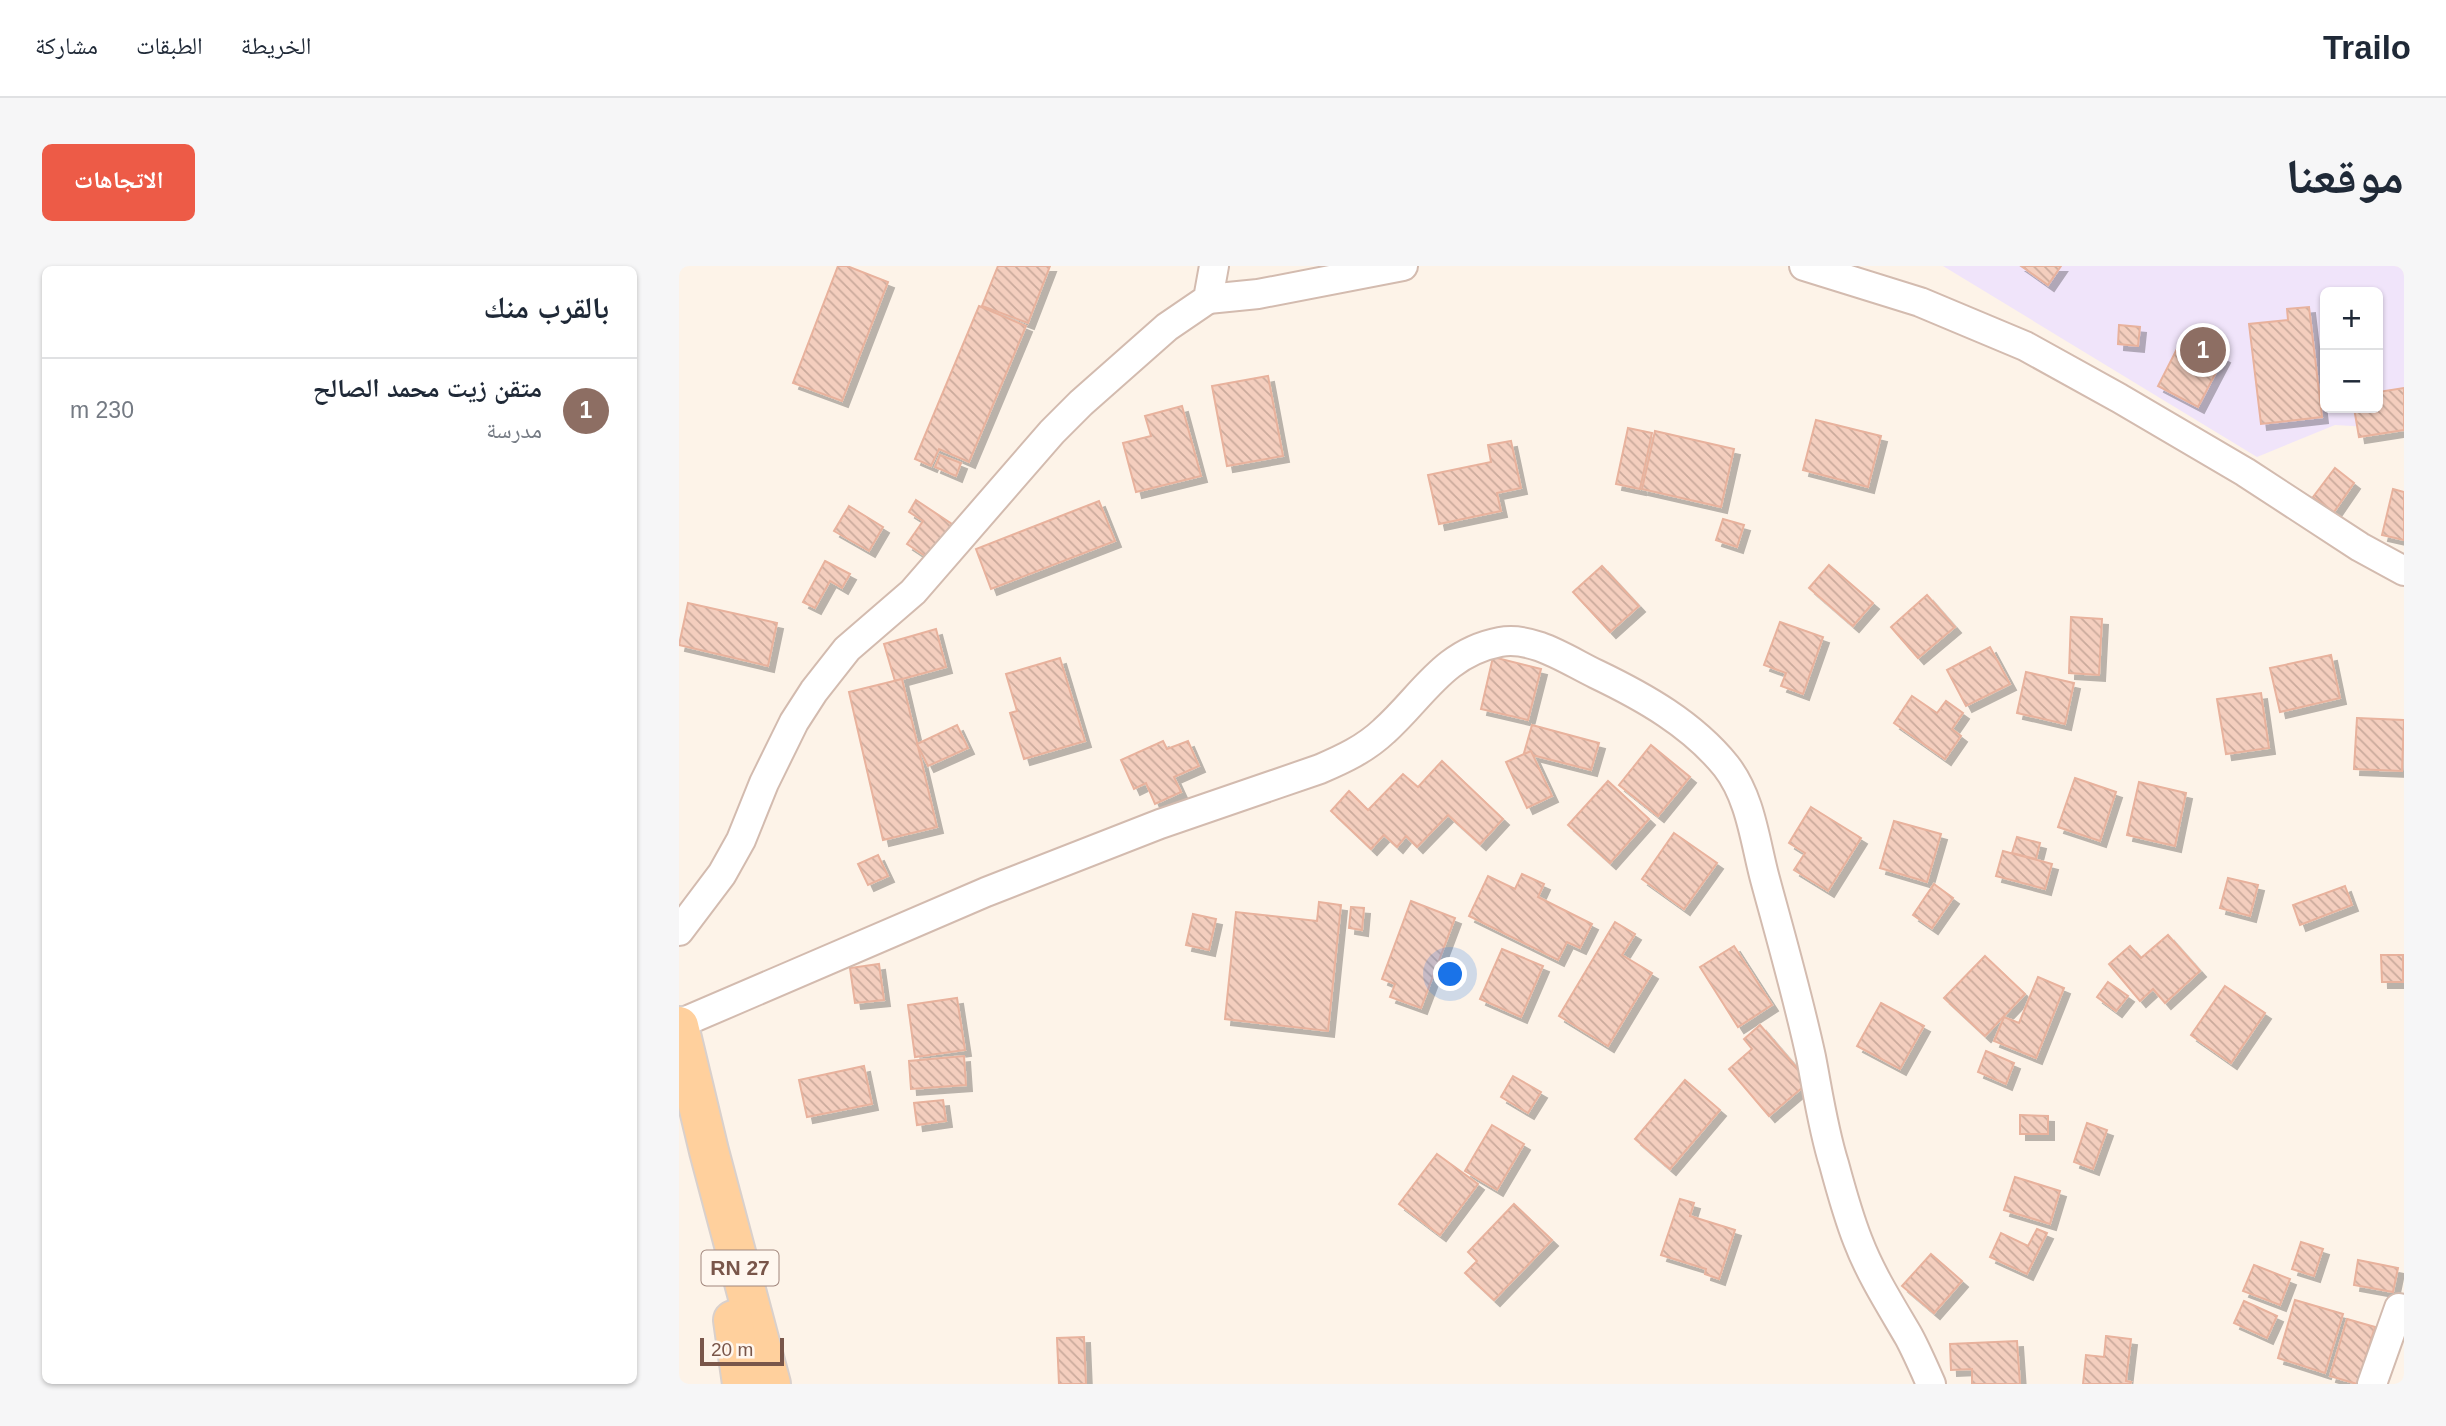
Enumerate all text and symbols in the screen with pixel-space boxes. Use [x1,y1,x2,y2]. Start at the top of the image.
text: Trailo [2323,29,2411,66]
text: مشاركة [35,32,98,59]
text: الطبقات [136,32,203,59]
text: الخريطة [241,32,311,59]
button: الاتجاهات [42,144,195,221]
text: موقعنا [2286,149,2404,203]
map controls [2320,287,2383,413]
button: + [2320,287,2383,350]
text: بالقرب منك [484,291,609,324]
pin: 1 [2180,324,2226,376]
button: − [2320,350,2383,413]
text: متقن زيت محمد الصالح [313,373,542,403]
text: 230 m [70,397,134,423]
text: 1 [580,397,592,423]
text: مدرسة [486,417,542,443]
your location [1433,957,1467,991]
road number: RN 27 [701,1250,779,1286]
scale bar [700,1335,784,1367]
text: 20 m [711,1339,753,1360]

